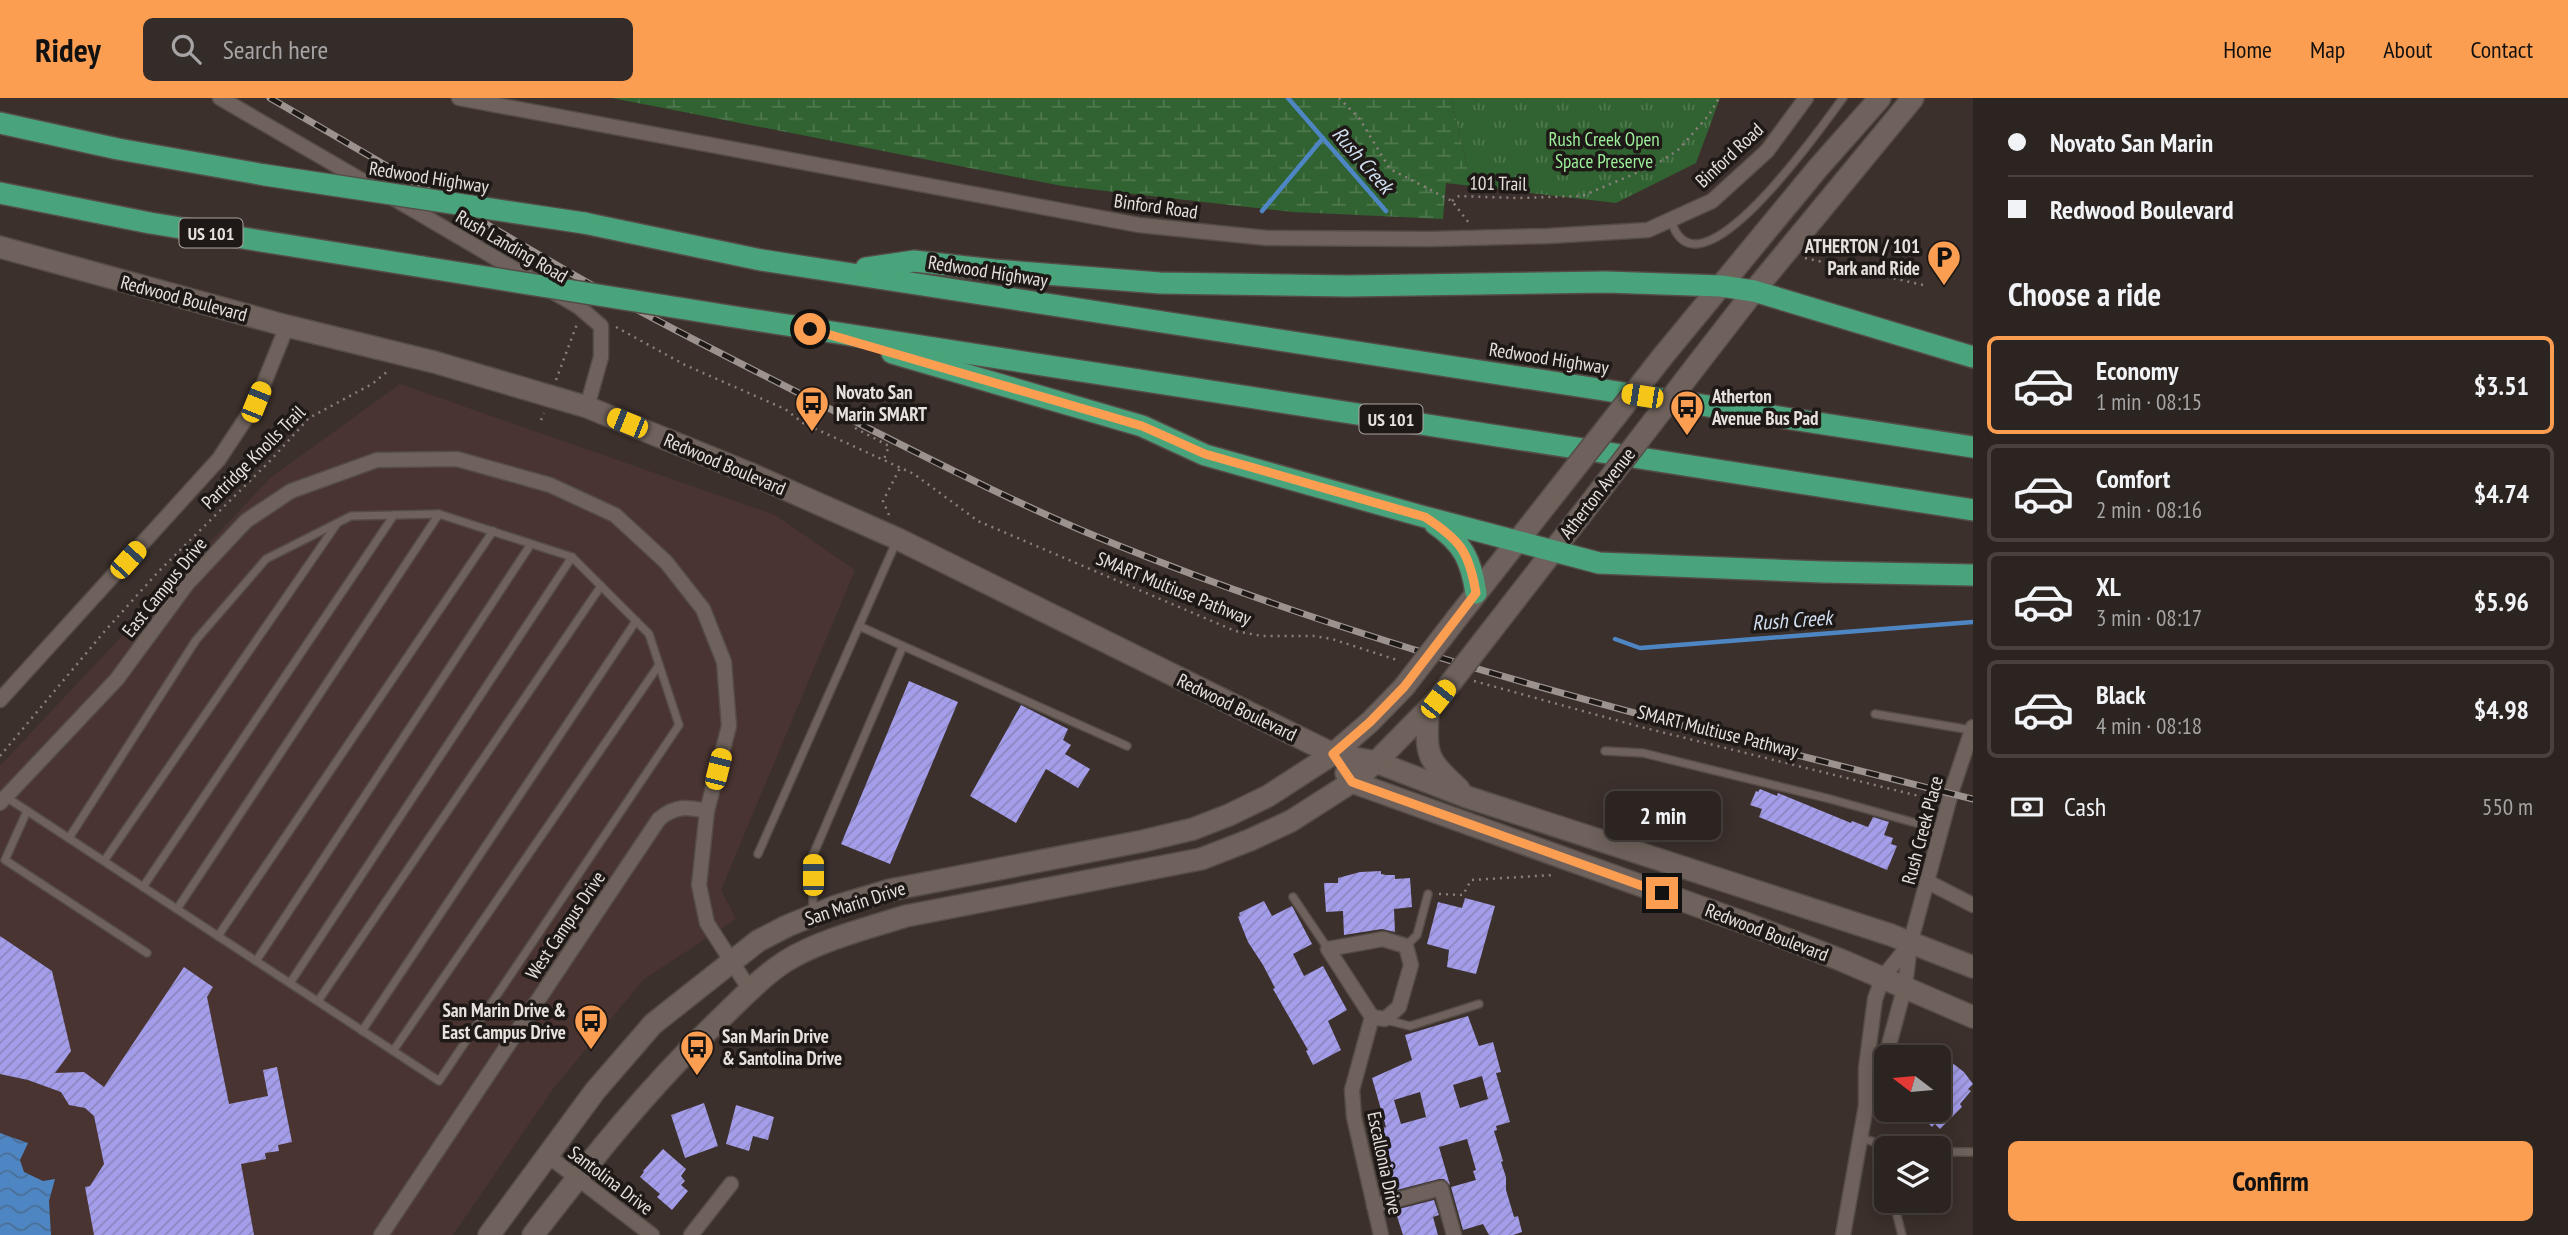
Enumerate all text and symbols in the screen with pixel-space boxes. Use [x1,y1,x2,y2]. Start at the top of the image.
search box [143,18,633,81]
text: Ridey [35,28,101,71]
icon: search [167,30,205,68]
text: Search here [223,33,328,66]
text: Home [2223,34,2272,65]
text: Map [2310,34,2345,65]
text: About [2383,34,2432,65]
text: Contact [2470,34,2533,65]
street label: Binford Road [1690,117,1768,193]
water label: Rush Creek [1326,121,1401,201]
text: Novato San Marin [2050,126,2213,159]
park label: Rush Creek Open Space Preserve [1548,127,1660,173]
street label: Redwood Highway [367,156,491,198]
street label: 101 Trail [1469,171,1527,196]
street label: Binford Road [1113,188,1199,224]
text: Redwood Boulevard [2050,193,2233,226]
street label: Rush Landing Road [452,204,572,288]
road number: US 101 [180,218,242,248]
place label: ATHERTON / 101 Park and Ride [1804,234,1920,280]
parking icon: ATHERTON / 101 Park and Ride [1925,238,1963,287]
street label: Redwood Highway [926,250,1050,292]
street label: Redwood Boulevard [118,270,250,326]
text: Choose a ride [2008,273,2161,315]
route start [794,313,826,345]
street label: Redwood Highway [1487,337,1611,379]
icon: car [2012,354,2075,417]
text: Economy [2096,354,2178,387]
text: $3.51 [2474,369,2529,402]
car [239,379,274,425]
place label: Novato San Marin SMART [836,380,927,426]
car [1620,382,1665,410]
bus stop icon: Novato San Marin SMART [793,384,831,433]
place label: Atherton Avenue Bus Pad [1711,384,1819,430]
text: 1 min · 08:15 [2096,387,2202,416]
bus stop icon: Atherton Avenue Bus Pad [1668,388,1706,437]
street label: Partridge Knolls Trail [196,400,310,514]
road number: US 101 [1360,404,1422,433]
car [604,405,651,441]
street label: Redwood Boulevard [661,428,789,500]
street label: Atherton Avenue [1554,443,1640,543]
icon: car [2012,462,2075,525]
text: Comfort [2096,462,2170,495]
text: $4.74 [2474,477,2529,510]
text: 2 min · 08:16 [2096,495,2202,524]
street label: East Campus Drive [116,532,212,642]
car [107,537,150,583]
street label: SMART Multiuse Pathway [1093,546,1256,630]
icon: car [2012,570,2075,633]
text: XL [2096,570,2121,603]
text: $5.96 [2474,585,2529,618]
text: 3 min · 08:17 [2096,603,2202,632]
water label: Rush Creek [1751,604,1836,636]
street label: Redwood Boulevard [1173,668,1301,746]
car [1417,676,1460,722]
icon: car [2012,678,2075,741]
text: Black [2096,678,2146,711]
text: $4.98 [2474,693,2529,726]
street label: SMART Multiuse Pathway [1635,699,1802,763]
text: 4 min · 08:18 [2096,711,2202,740]
car [703,746,734,792]
street label: Rush Creek Place [1896,773,1948,887]
icon: cash [2008,788,2046,826]
text: Cash [2064,790,2106,823]
callout: 2 min [1604,792,1720,840]
text: 550 m [2482,792,2533,821]
text: 2 min [1640,801,1686,830]
car [803,854,824,896]
street label: West Campus Drive [520,866,610,984]
street label: San Marin Drive [802,875,908,930]
route end [1646,877,1678,909]
street label: Redwood Boulevard [1702,898,1832,966]
place label: San Marin Drive & East Campus Drive [442,998,566,1044]
bus stop icon: San Marin Drive & East Campus Drive [572,1002,610,1051]
place label: San Marin Drive & Santolina Drive [722,1024,842,1070]
bus stop icon: San Marin Drive & Santolina Drive [678,1028,716,1077]
north arrow [1874,1045,1951,1122]
map controls [1874,1045,1951,1213]
street label: Escallonia Drive [1362,1109,1408,1217]
button: layers [1874,1136,1951,1213]
street label: Santolina Drive [564,1140,658,1220]
button: Confirm [2008,1141,2533,1221]

